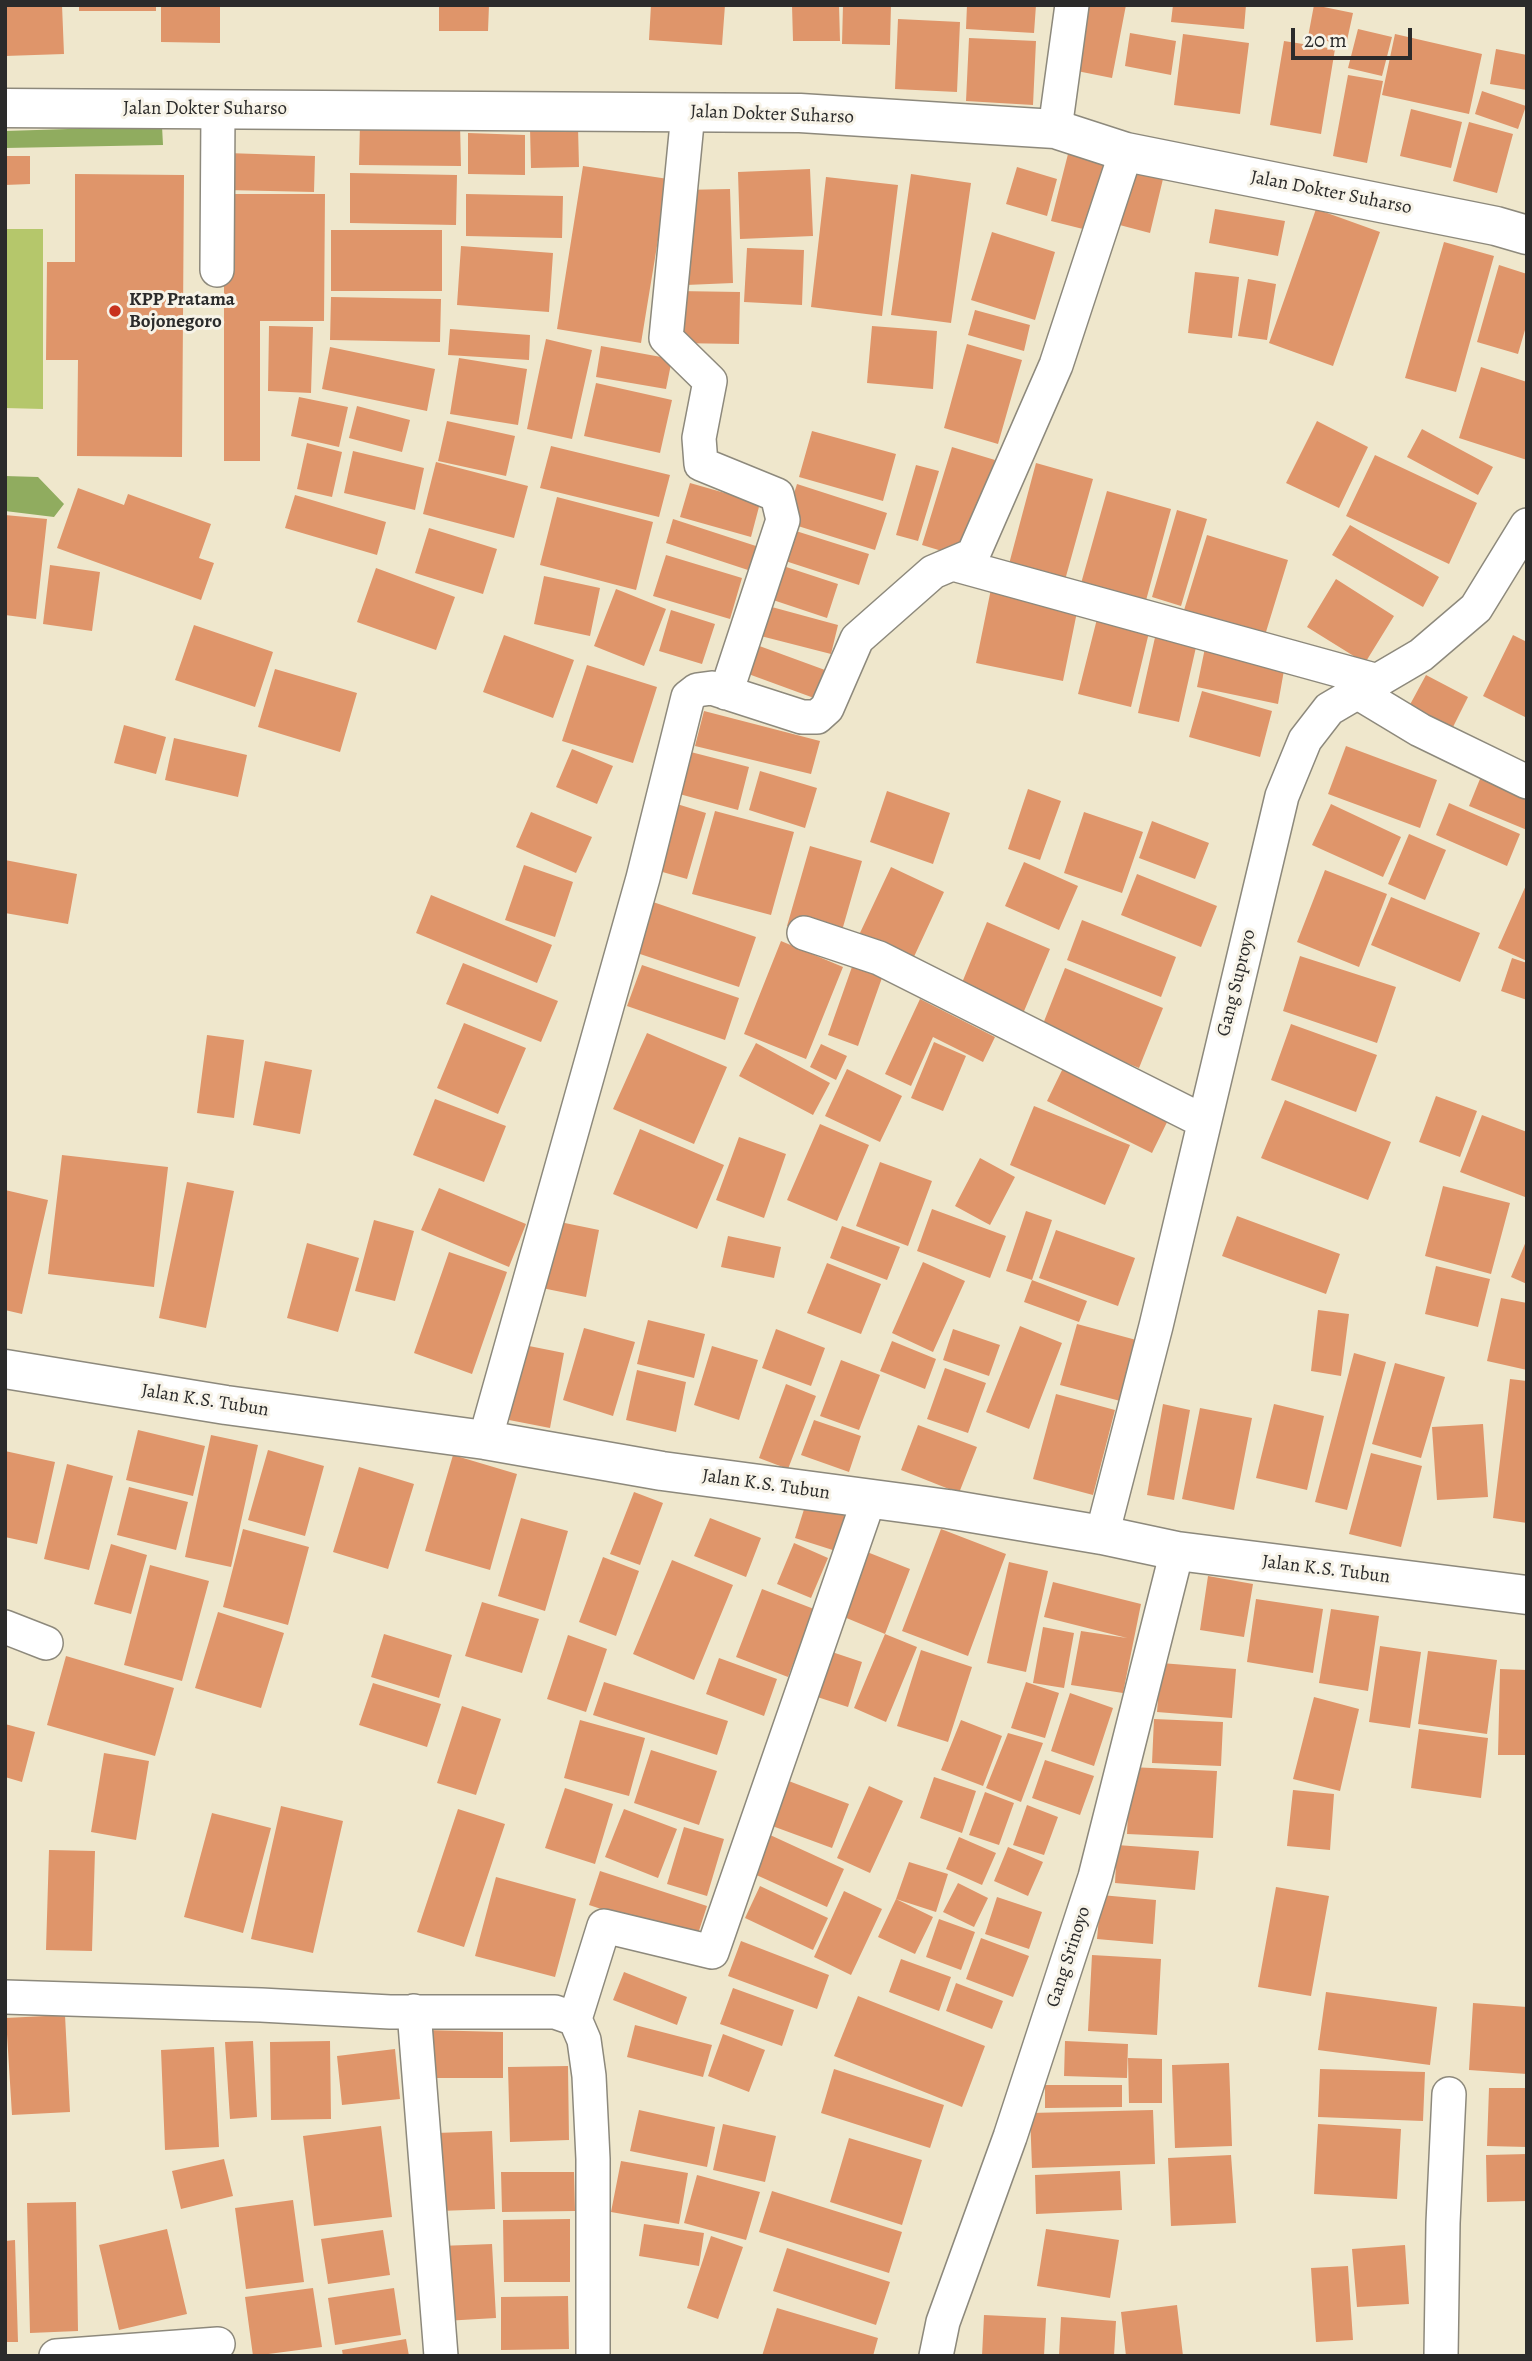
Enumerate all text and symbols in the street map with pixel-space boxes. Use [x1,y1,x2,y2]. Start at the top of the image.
scale bar [1294,14,1415,58]
text: 20 m [1304,26,1347,54]
street label: Jalan Dokter Suharso [123,98,287,120]
street label: Jalan Dokter Suharso [690,101,854,129]
street label: Jalan Dokter Suharso [1248,166,1414,220]
place label: KPP Pratama Bojonegoro [129,289,235,333]
marker: KPP Pratama Bojonegoro [107,303,123,319]
street label: Gang Suproyo [1213,927,1261,1039]
street label: Jalan K.S. Tubun [140,1380,270,1422]
street label: Jalan K.S. Tubun [701,1465,831,1505]
street label: Jalan K.S. Tubun [1261,1551,1391,1589]
street label: Gang Srinoyo [1042,1904,1096,2010]

